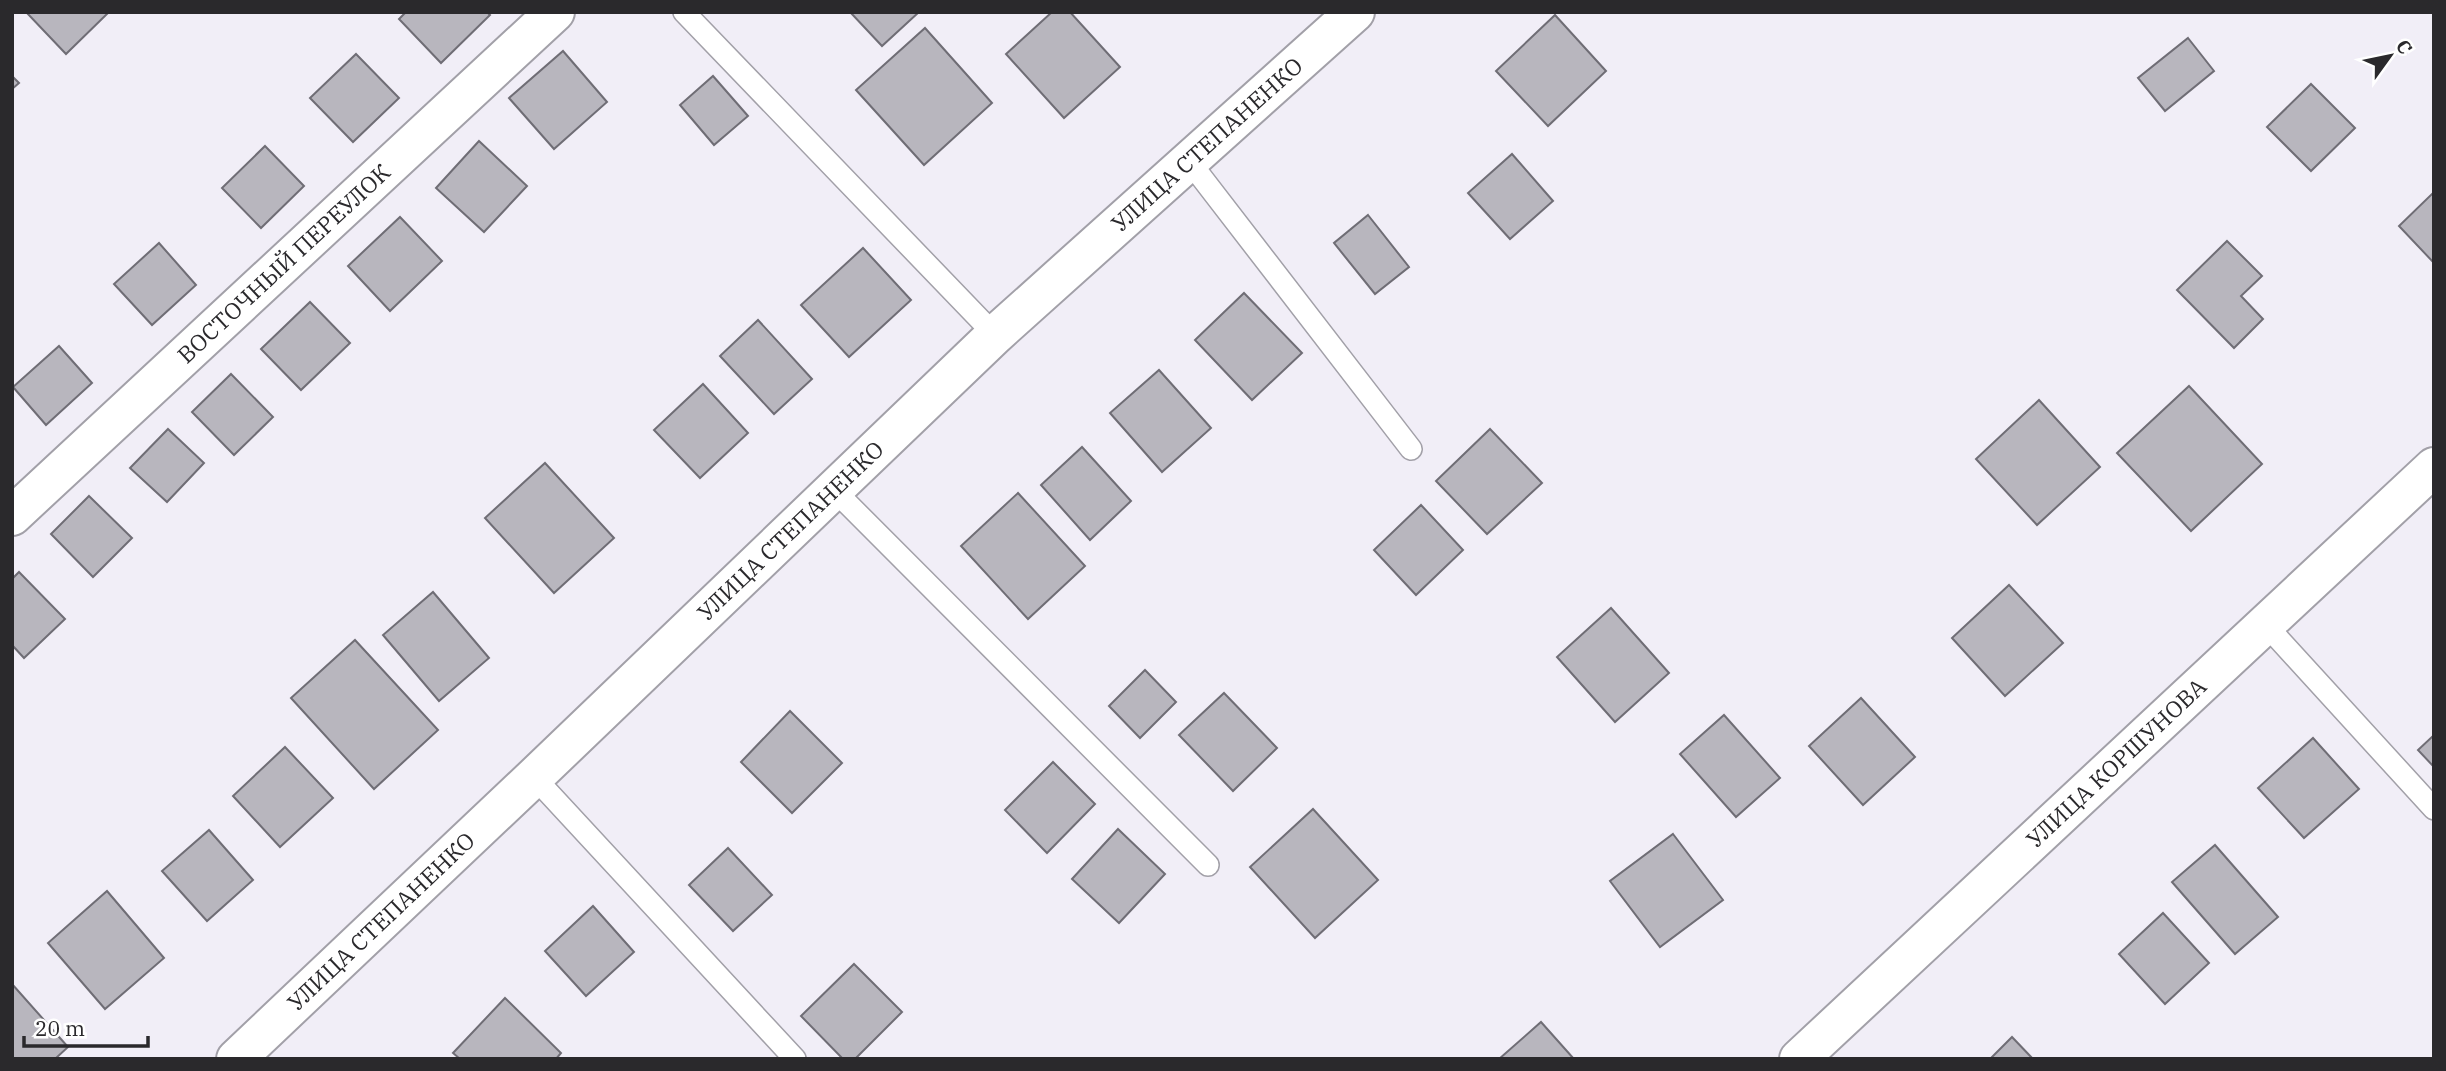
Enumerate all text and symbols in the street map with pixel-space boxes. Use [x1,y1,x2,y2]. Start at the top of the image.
north arrow [2355,21,2425,91]
text: С [2391,35,2418,59]
street label: УЛИЦА СТЕПАНЕНКО [1104,50,1309,238]
street label: ВОСТОЧНЫЙ ПЕРЕУЛОК [170,157,396,369]
street label: УЛИЦА СТЕПАНЕНКО [690,434,890,626]
street label: УЛИЦА КОРШУНОВА [2019,671,2212,854]
street label: УЛИЦА СТЕПАНЕНКО [280,825,481,1017]
scale bar [24,1004,149,1048]
text: 20 m [35,1014,85,1042]

